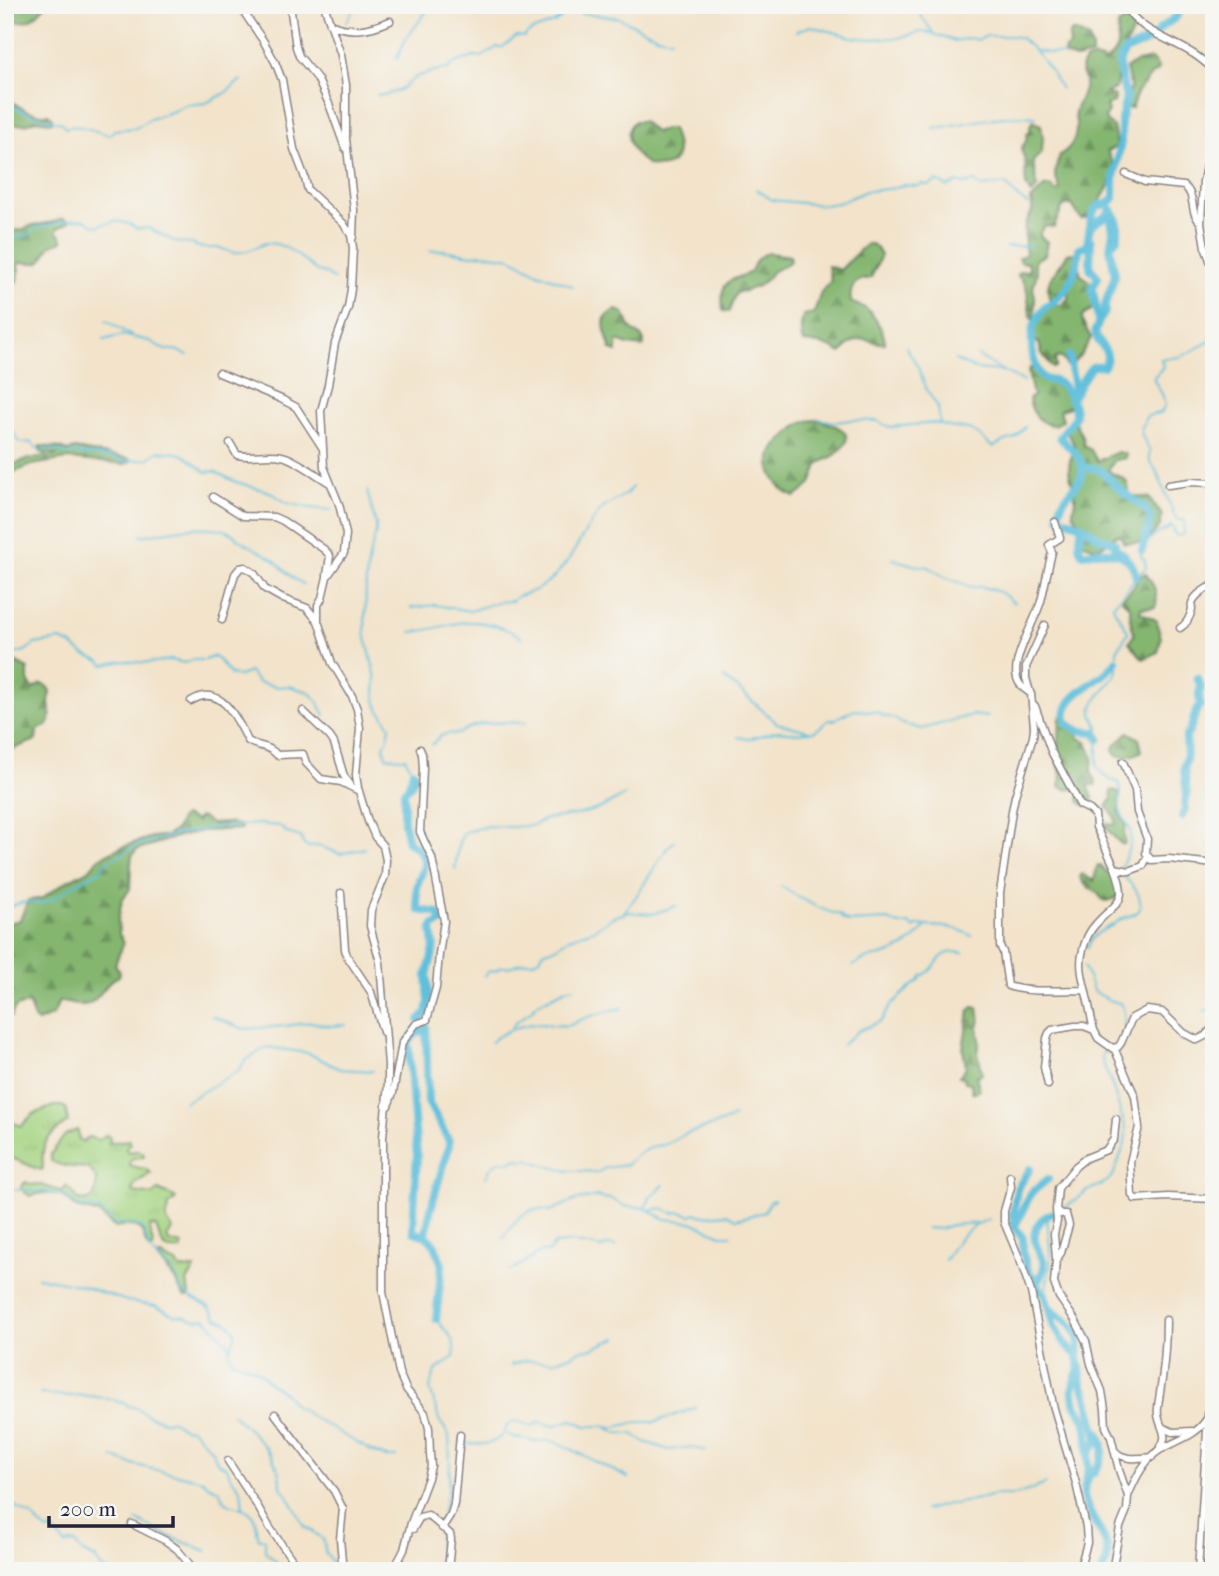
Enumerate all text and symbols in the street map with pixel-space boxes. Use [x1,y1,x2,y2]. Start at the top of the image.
scale bar [49,1485,173,1529]
text: 200 m [60,1497,116,1521]

